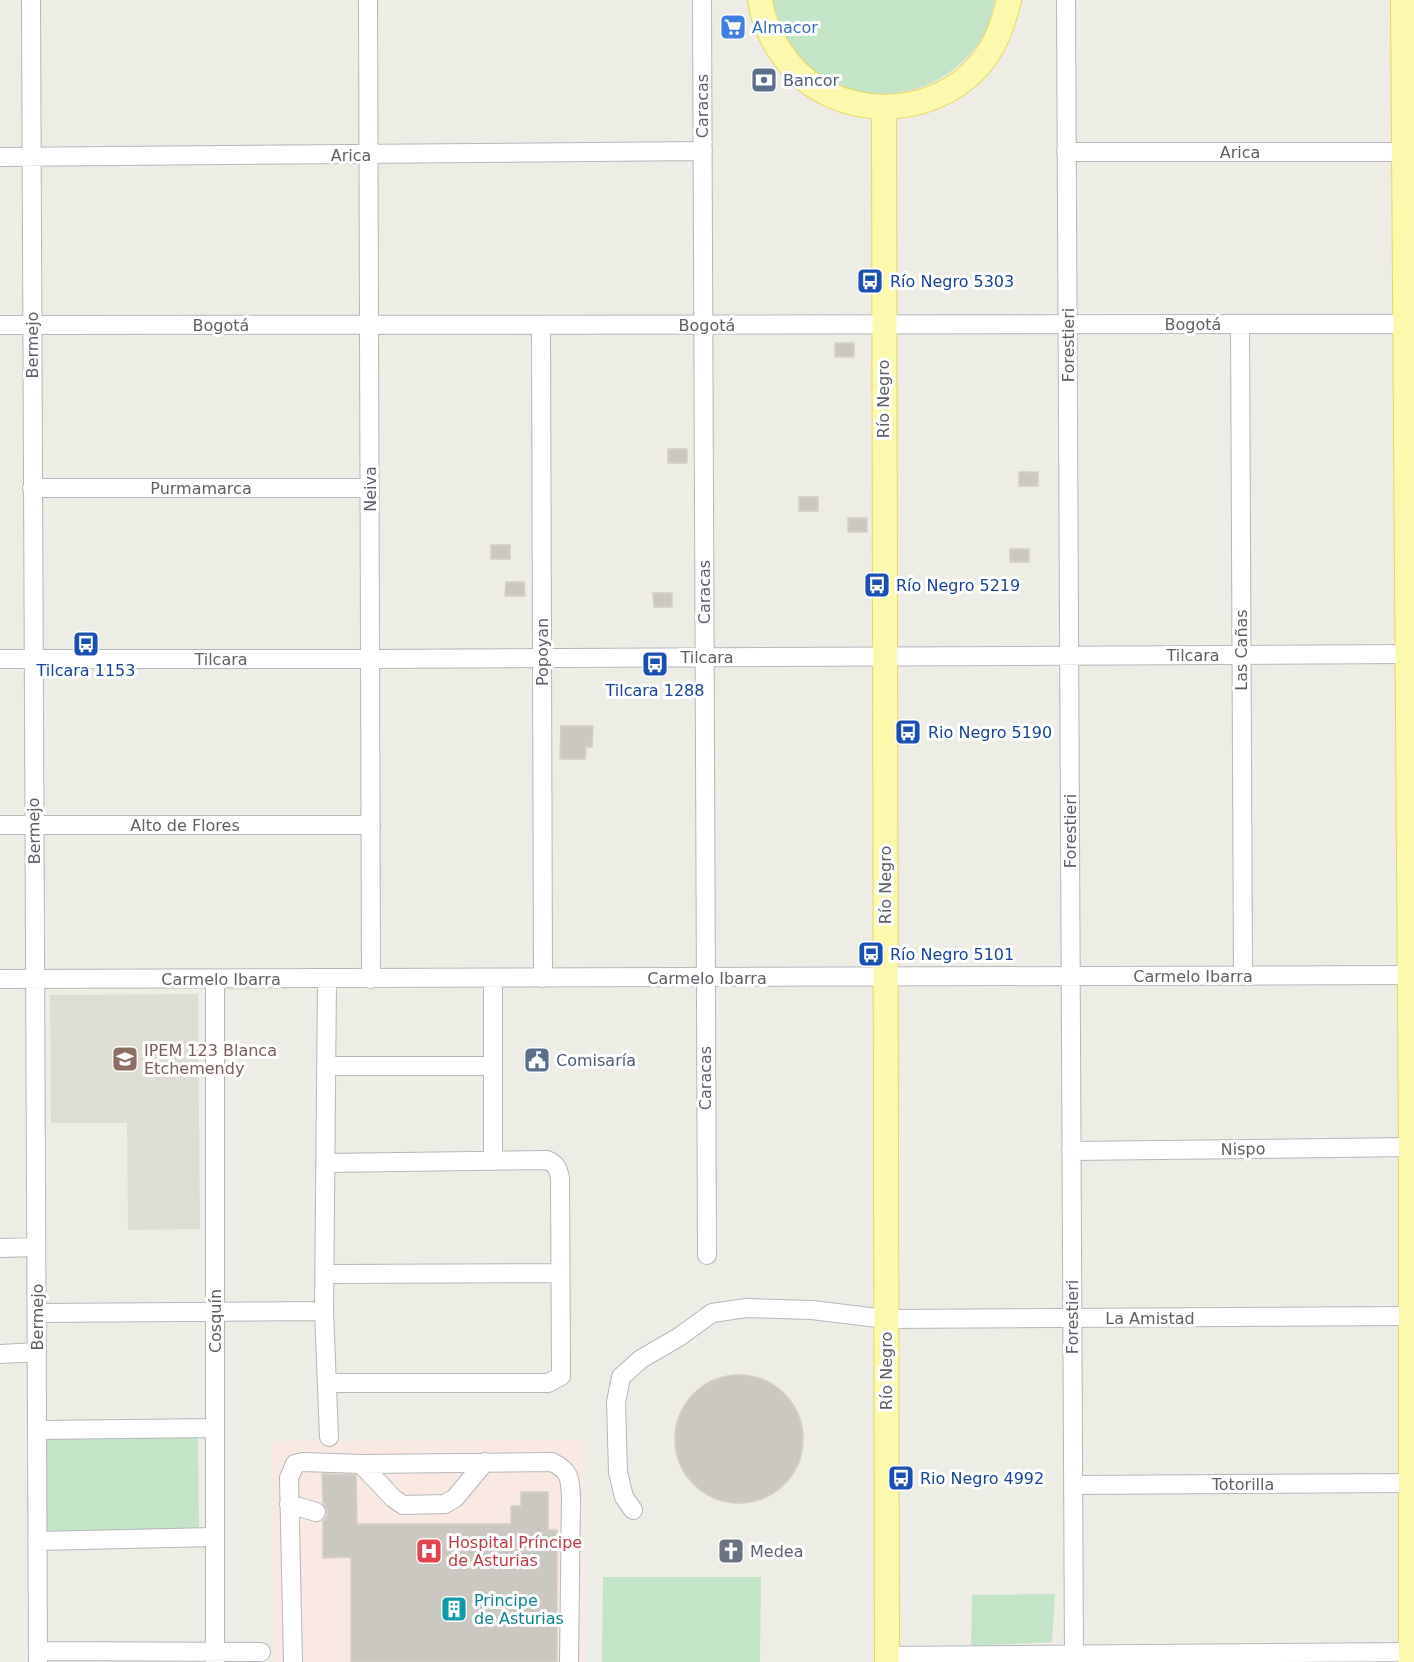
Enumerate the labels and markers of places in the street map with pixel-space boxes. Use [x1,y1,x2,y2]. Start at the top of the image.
supermarket icon: Almacor [718,12,748,42]
place label: Almacor [752,18,818,37]
bank icon: Bancor [749,65,779,95]
place label: Bancor [783,71,840,90]
bus stop icon: Río Negro 5303 [855,266,885,296]
place label: Río Negro 5303 [890,272,1014,291]
bus stop icon: Río Negro 5219 [862,570,892,600]
place label: Río Negro 5219 [896,576,1020,595]
bus stop icon: Tilcara 1153 [71,629,101,659]
bus stop icon: Tilcara 1288 [640,649,670,679]
place label: Tilcara 1153 [36,661,135,680]
place label: Tilcara 1288 [605,681,704,700]
bus stop icon: Rio Negro 5190 [893,717,923,747]
place label: Rio Negro 5190 [928,723,1052,742]
bus stop icon: Río Negro 5101 [856,939,886,969]
place label: Río Negro 5101 [890,945,1014,964]
place label: IPEM 123 Blanca Etchemendy [144,1041,277,1078]
school or university icon: IPEM 123 Blanca Etchemendy [110,1044,140,1074]
public building icon: Comisaría [522,1045,552,1075]
place label: Comisaría [556,1051,636,1070]
bus stop icon: Rio Negro 4992 [886,1463,916,1493]
place label: Rio Negro 4992 [920,1469,1044,1488]
place label: Hospital Príncipe de Asturias [448,1533,582,1570]
hospital icon: Hospital Príncipe de Asturias [414,1536,444,1566]
church icon: Medea [716,1536,746,1566]
place label: Medea [750,1542,803,1561]
place label: Principe de Asturias [474,1591,564,1628]
building icon: Principe de Asturias [439,1594,469,1624]

